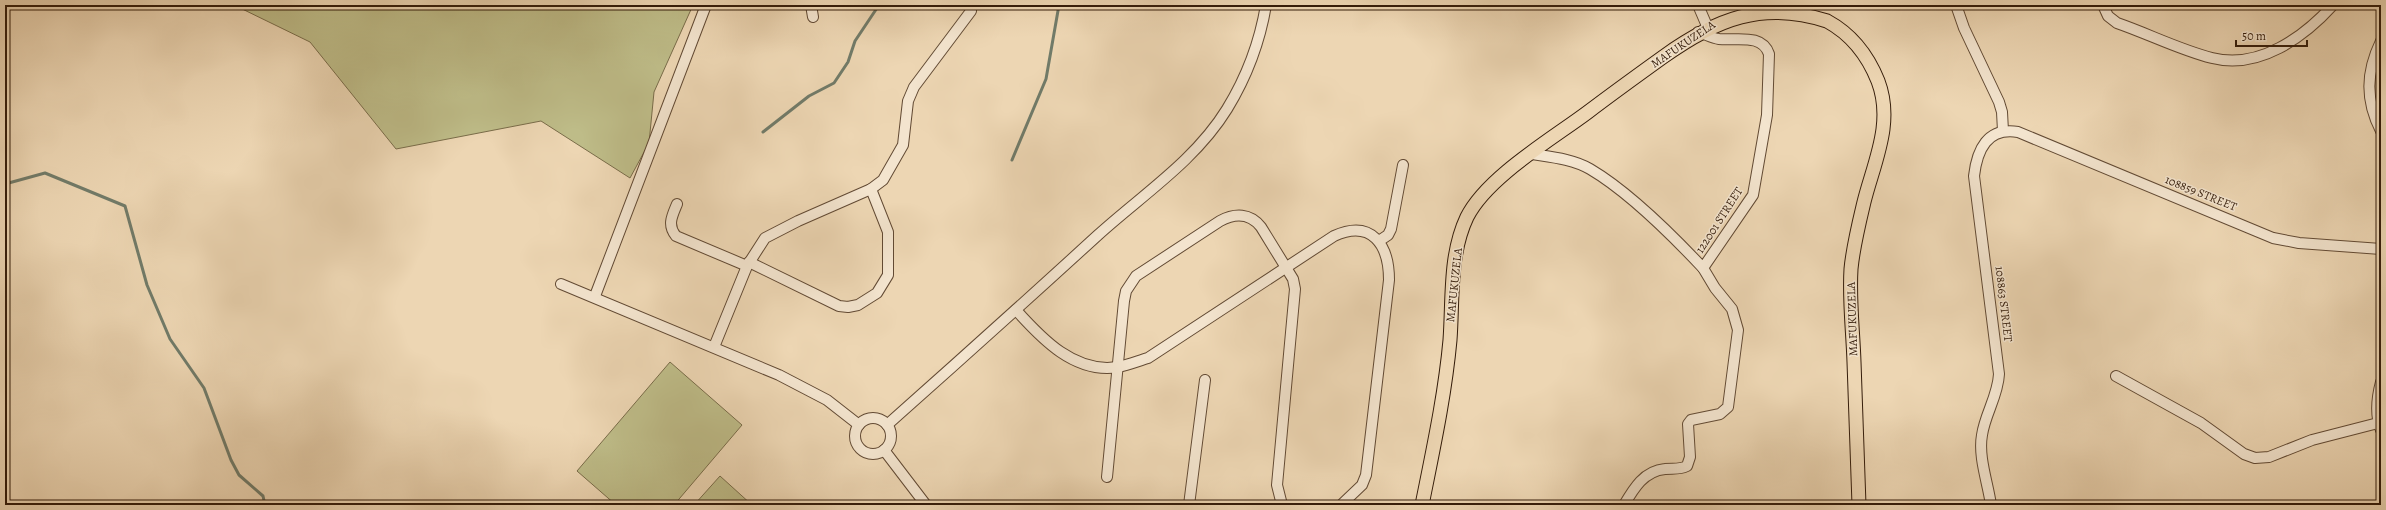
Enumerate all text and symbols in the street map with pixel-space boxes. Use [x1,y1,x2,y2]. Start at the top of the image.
street label: MAFUKUZELA [1648,16,1719,71]
scale bar [2236,22,2307,48]
text: 50 m [2242,28,2266,44]
street label: 108859 STREET [2163,171,2240,215]
street label: 122001 STREET [1692,184,1747,256]
street label: MAFUKUZELA [1442,246,1466,323]
street label: 108863 STREET [1991,265,2017,343]
street label: MAFUKUZELA [1843,281,1861,357]

